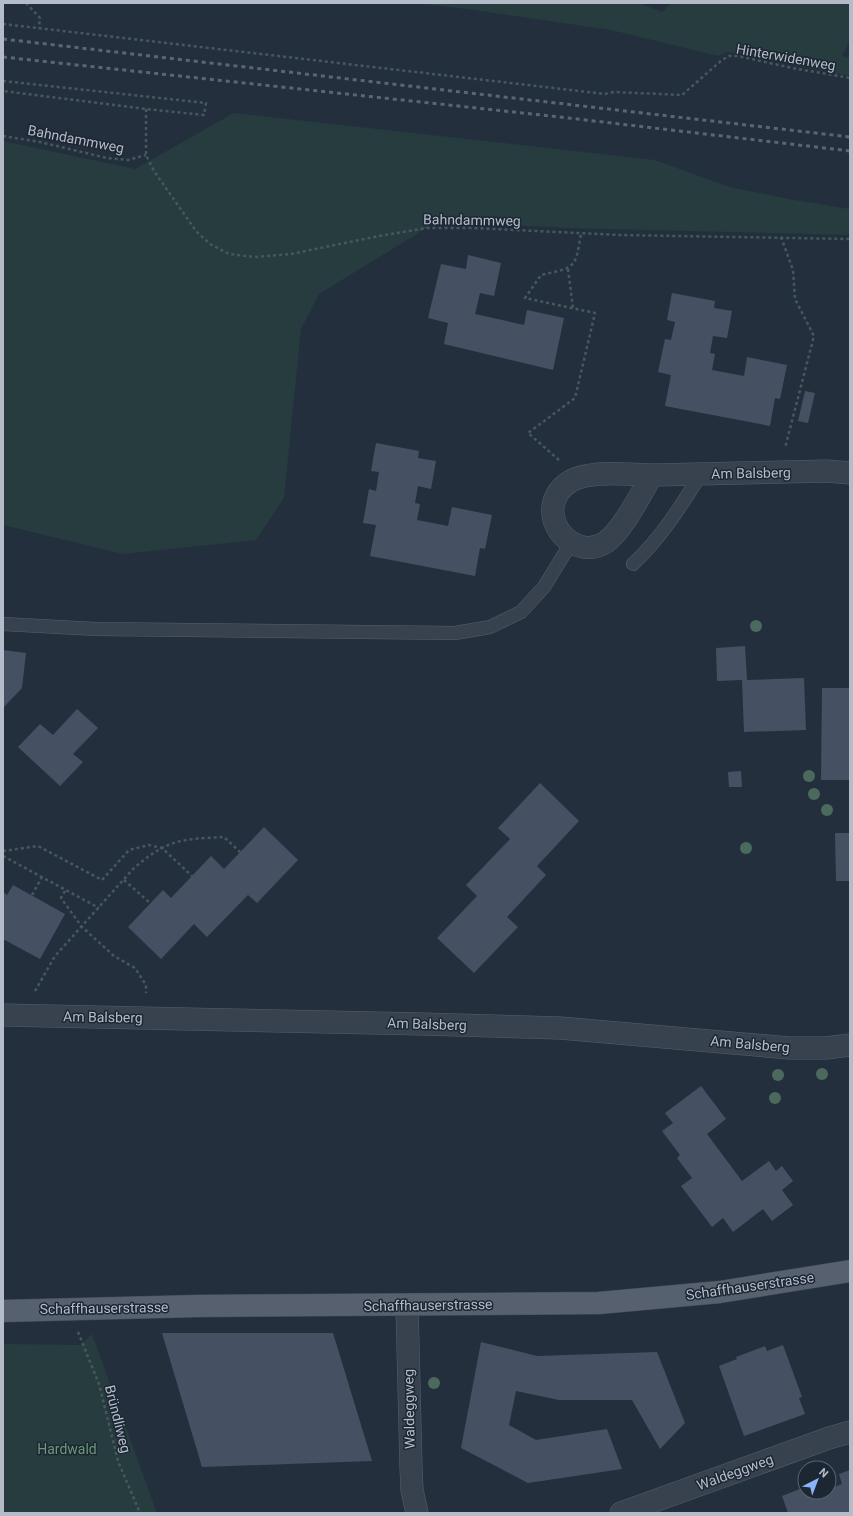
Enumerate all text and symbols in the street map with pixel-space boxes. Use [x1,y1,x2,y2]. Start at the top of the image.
street label: Hinterwidenweg [735,40,837,74]
street label: Bahndammweg [27,122,125,156]
street label: Bahndammweg [423,211,521,229]
street label: Am Balsberg [711,464,791,482]
street label: Am Balsberg [63,1008,143,1026]
street label: Am Balsberg [387,1015,467,1033]
street label: Am Balsberg [710,1033,790,1055]
street label: Schaffhauserstrasse [685,1269,815,1303]
street label: Schaffhauserstrasse [363,1296,493,1314]
street label: Schaffhauserstrasse [39,1299,169,1317]
street label: Waldeggweg [400,1369,418,1449]
street label: Bründliweg [102,1383,134,1455]
park label: Hardwald [37,1441,97,1457]
street label: Waldeggweg [695,1451,775,1493]
north arrow [797,1460,837,1500]
text: N [816,1466,831,1481]

